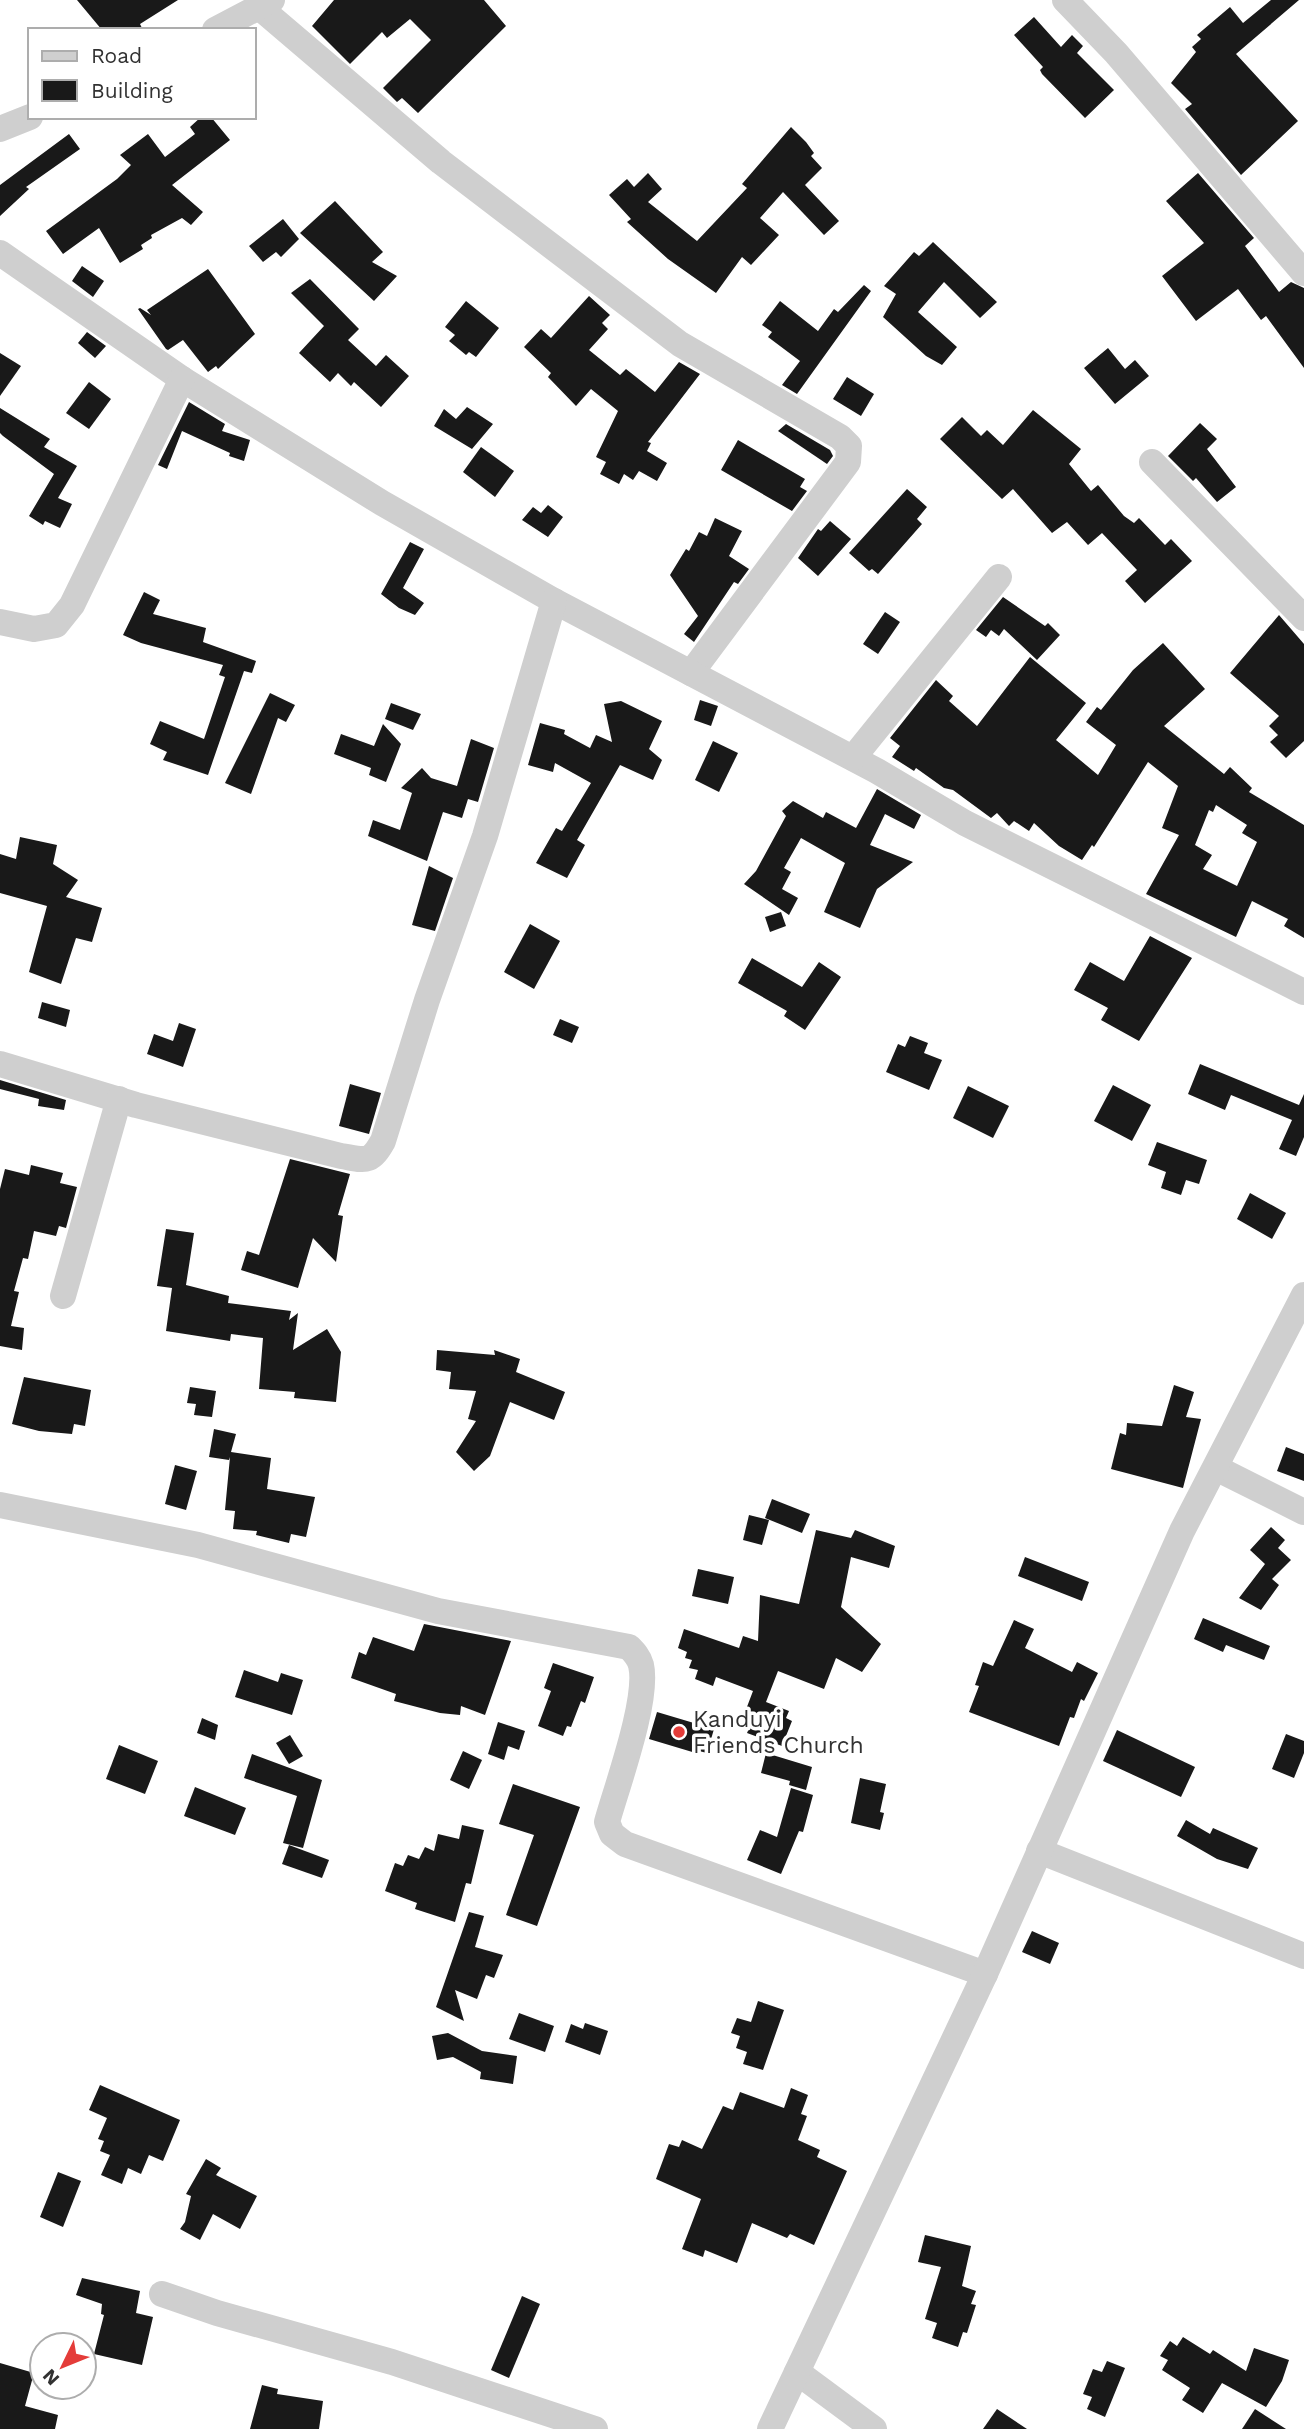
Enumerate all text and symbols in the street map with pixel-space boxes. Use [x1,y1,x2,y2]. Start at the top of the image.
legend [28,28,256,119]
text: Road [91,43,142,68]
text: Building [91,78,173,103]
place label: Kanduyi Friends Church [693,1706,864,1759]
marker: Kanduyi Friends Church [671,1724,687,1740]
north arrow [28,2331,98,2401]
text: N [38,2364,64,2390]

